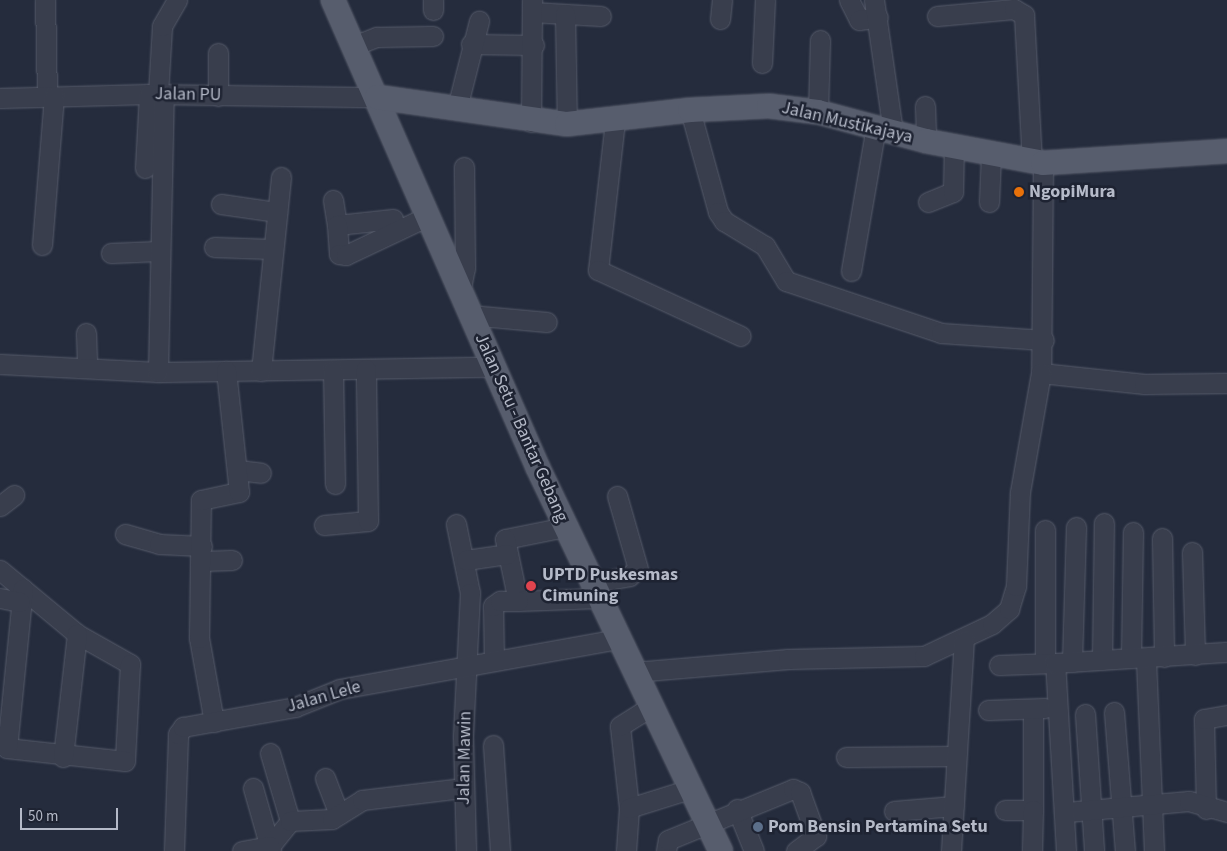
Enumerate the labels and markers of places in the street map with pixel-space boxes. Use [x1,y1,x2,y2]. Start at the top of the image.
place label: NgopiMura [1029,181,1116,203]
marker: NgopiMura [1013,186,1025,198]
place label: UPTD Puskesmas Cimuning [542,565,678,608]
marker: UPTD Puskesmas Cimuning [524,579,538,593]
place label: Pom Bensin Pertamina Setu [768,816,988,838]
marker: Pom Bensin Pertamina Setu [752,821,764,833]

